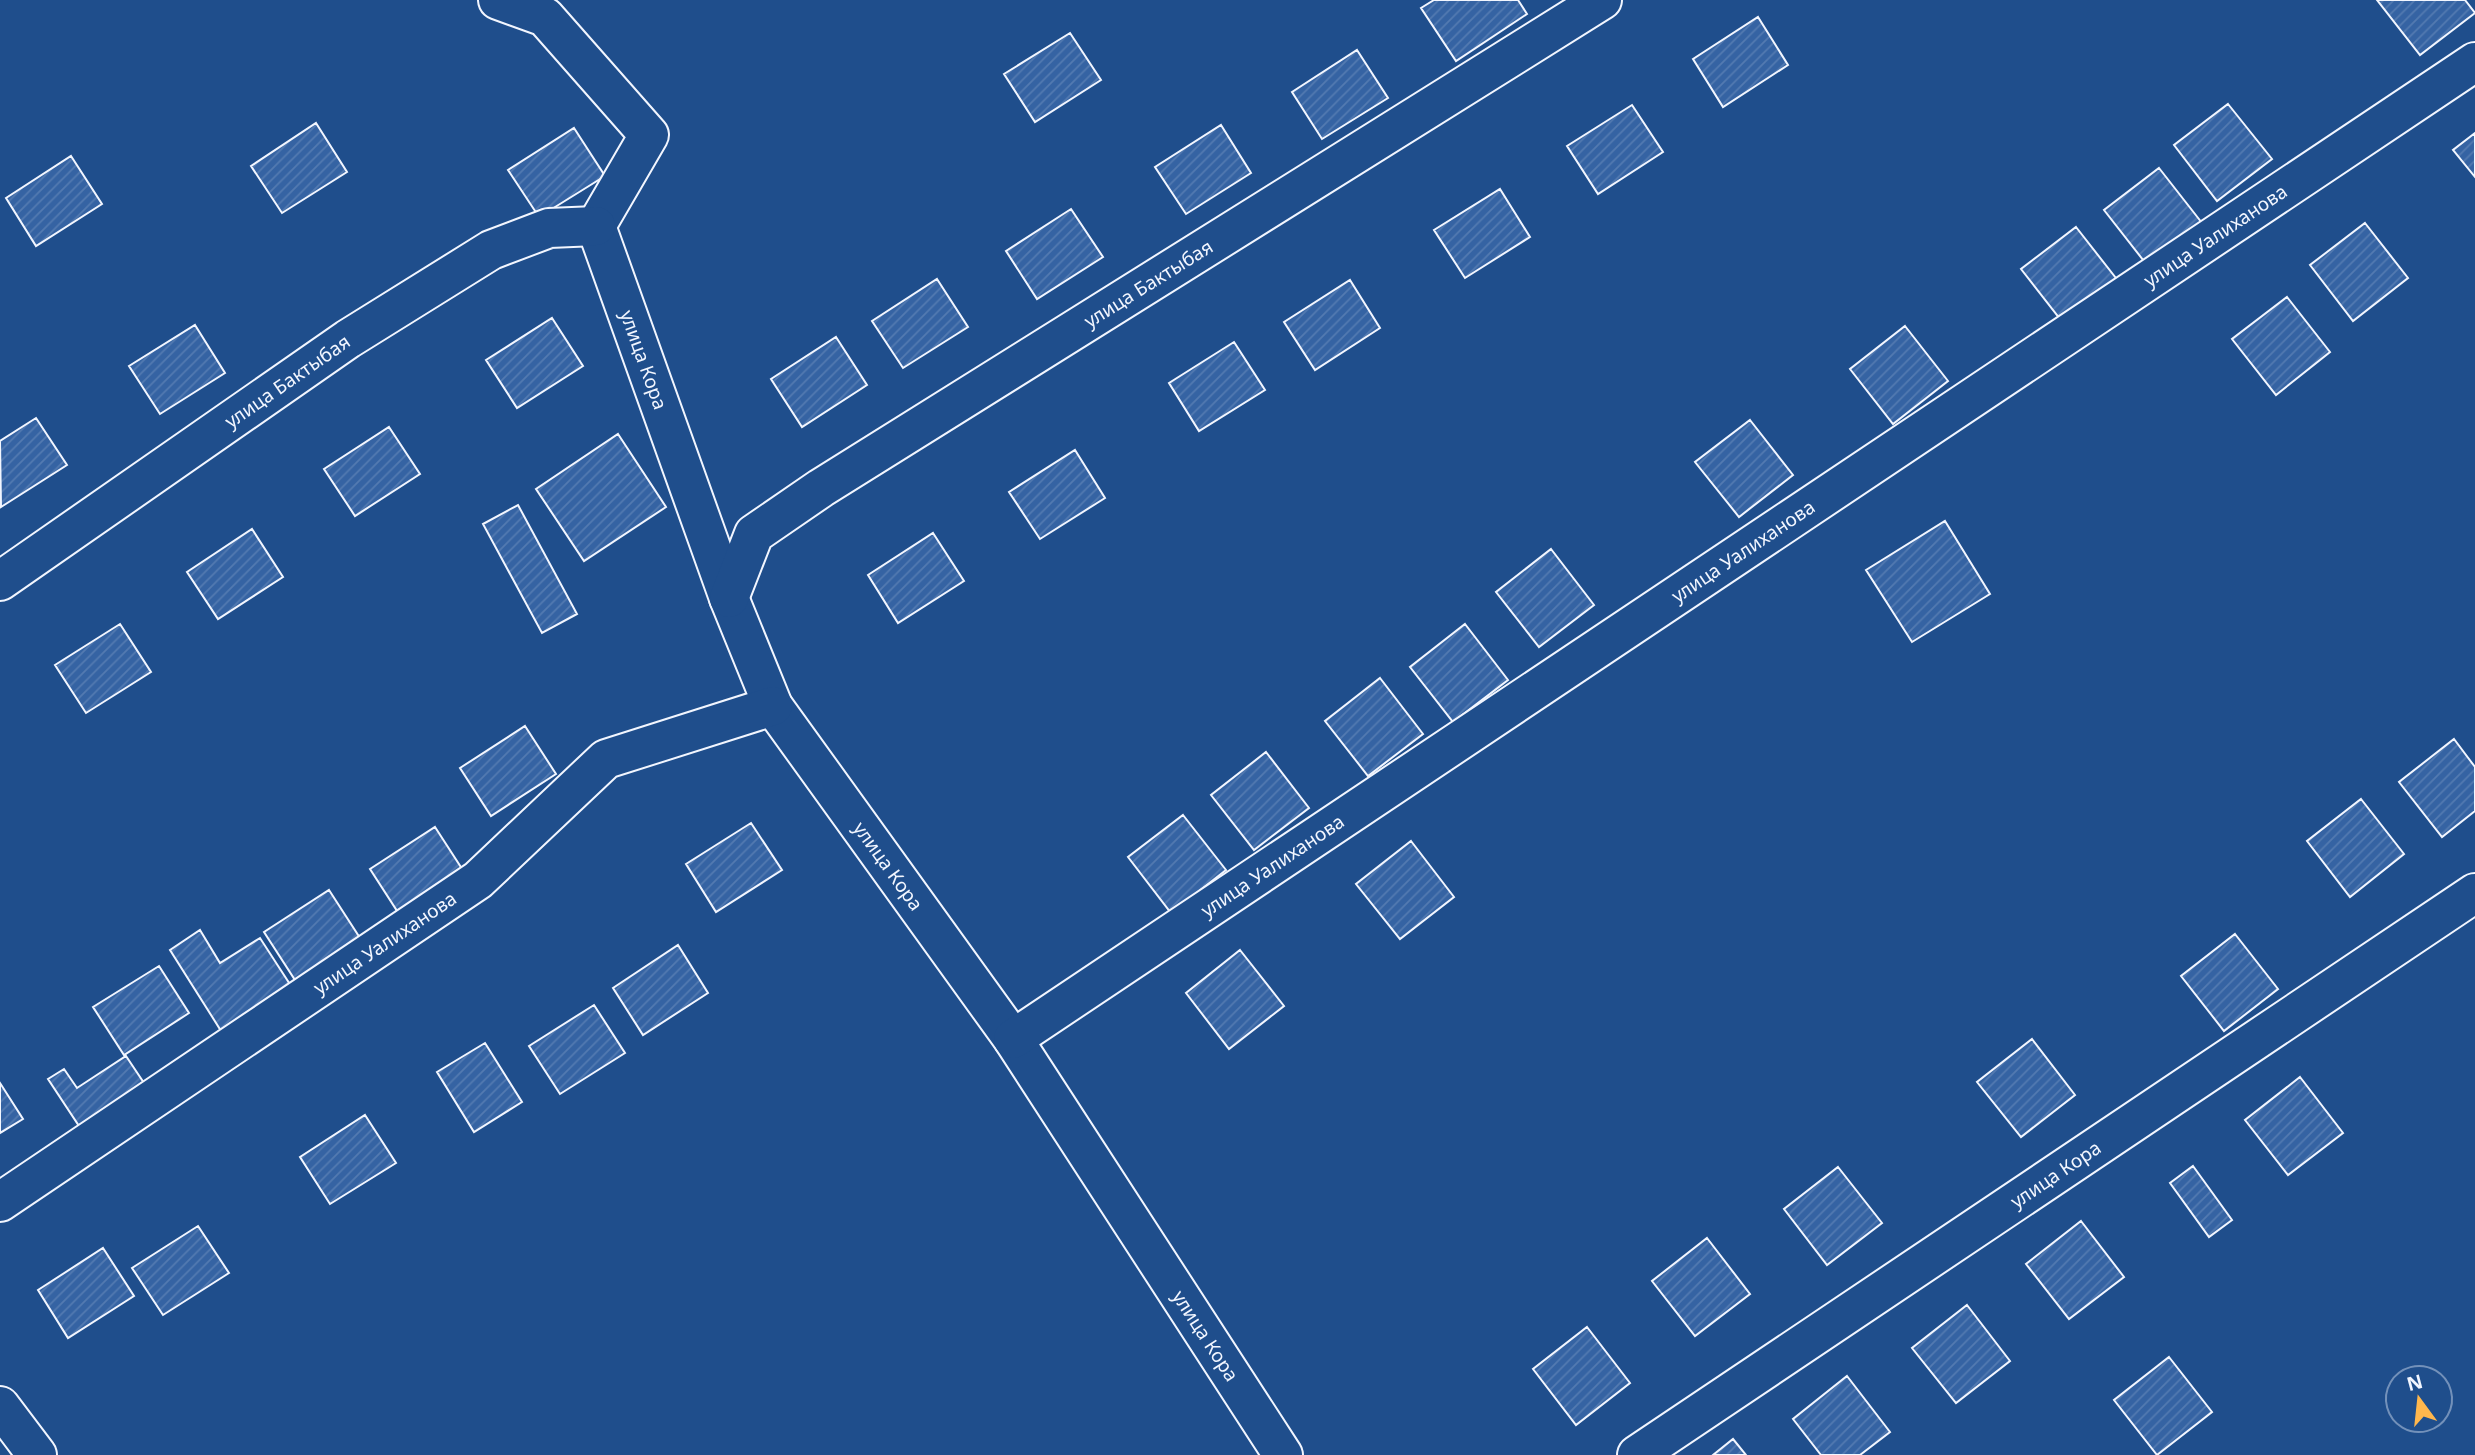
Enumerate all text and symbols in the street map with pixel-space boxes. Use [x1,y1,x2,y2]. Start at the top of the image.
street label: улица Уалиханова [2138,178,2292,293]
street label: улица Бактыбая [1079,233,1218,334]
street label: улица Кора [614,306,674,413]
street label: улица Бактыбая [219,328,355,434]
street label: улица Уалиханова [1666,494,1820,608]
street label: улица Уалиханова [1196,808,1349,923]
street label: улица Кора [847,816,929,916]
street label: улица Уалиханова [308,885,461,1000]
street label: улица Кора [2005,1135,2106,1214]
street label: улица Кора [1166,1285,1245,1386]
north arrow [2384,1364,2454,1434]
text: N [2404,1368,2425,1397]

